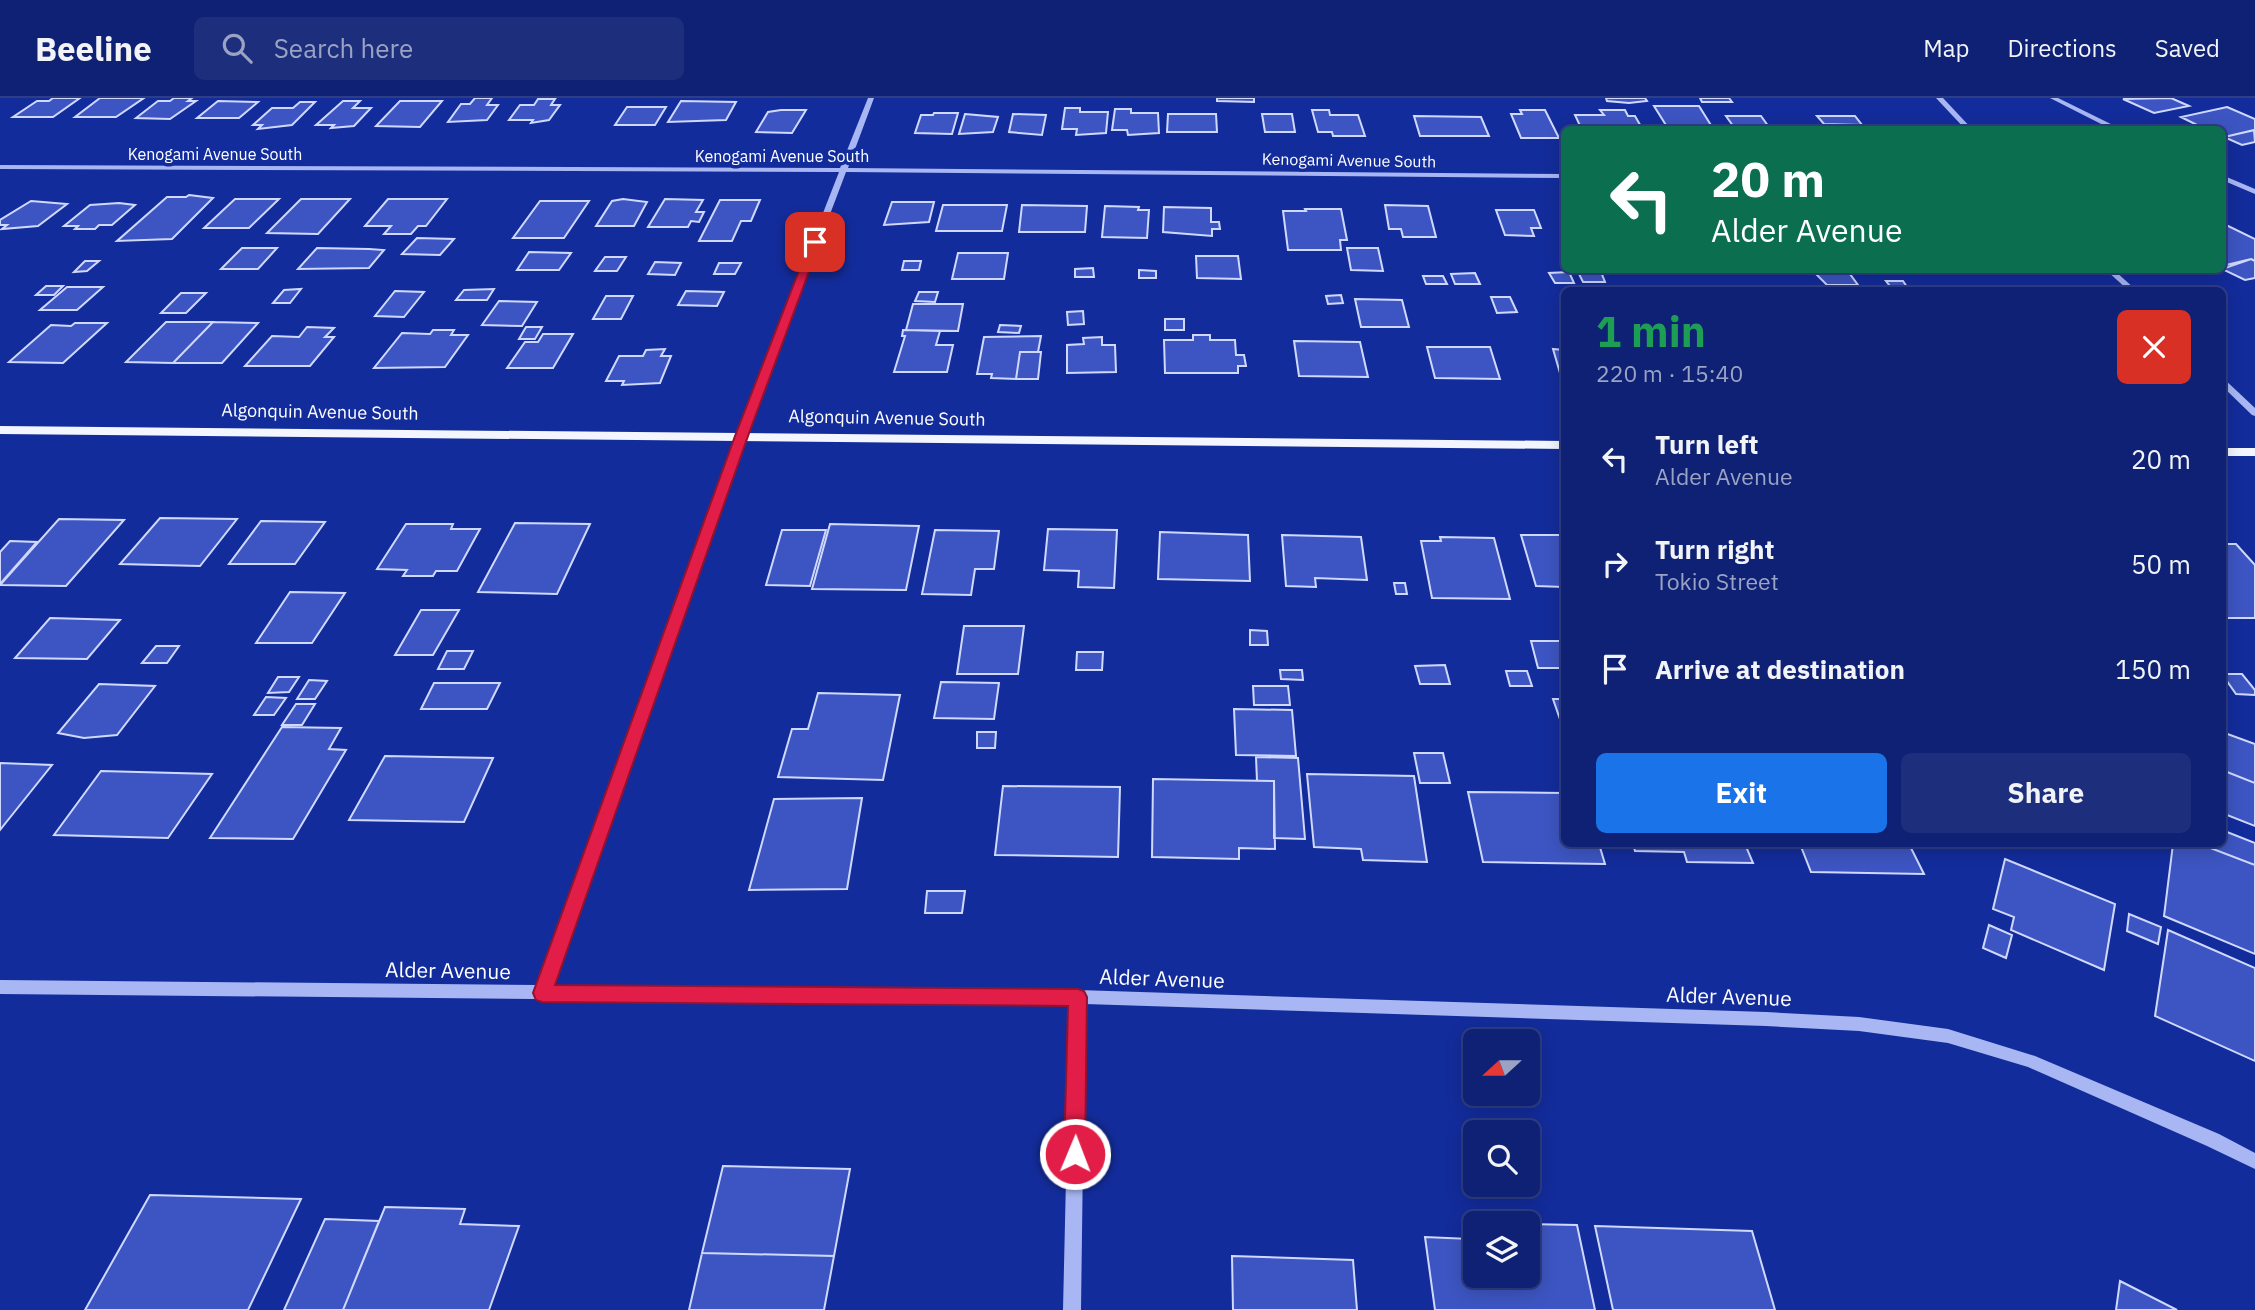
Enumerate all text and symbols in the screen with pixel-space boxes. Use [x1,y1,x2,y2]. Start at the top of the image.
search box [194,17,684,80]
text: Beeline [35,27,152,70]
icon: search [218,29,256,67]
text: Search here [274,31,413,65]
text: Map [1923,32,1969,64]
text: Directions [2007,32,2117,64]
text: Saved [2155,32,2220,64]
street label: Kenogami Avenue South [128,144,302,164]
street label: Kenogami Avenue South [695,146,869,166]
text: 20 m [1711,147,1825,210]
street label: Kenogami Avenue South [1262,148,1436,172]
icon: left [1596,154,1687,245]
text: Alder Avenue [1711,209,1903,251]
pin [785,212,845,272]
icon: arrive [796,223,834,261]
text: 1 min [1596,304,1706,359]
button: close [2117,310,2191,384]
text: 220 m · 15:40 [1596,358,1743,388]
street label: Algonquin Avenue South [221,398,419,425]
street label: Algonquin Avenue South [788,404,986,431]
text: Turn left [1655,427,1758,461]
icon: left [1596,440,1634,478]
text: 20 m [2131,442,2191,476]
text: Alder Avenue [1655,461,1793,491]
text: Turn right [1655,532,1774,566]
icon: right [1596,545,1634,583]
text: 50 m [2131,547,2191,581]
text: Tokio Street [1655,566,1779,596]
icon: arrive [1596,650,1634,688]
text: Arrive at destination [1655,652,1905,686]
text: 150 m [2115,652,2191,686]
button: Exit [1596,753,1887,833]
button: Share [1901,753,2191,833]
street label: Alder Avenue [385,955,511,985]
street label: Alder Avenue [1099,962,1225,994]
street label: Alder Avenue [1666,980,1792,1012]
north arrow [1463,1029,1540,1106]
map controls [1463,1029,1540,1288]
position arrow [1038,1117,1112,1191]
button: search [1463,1120,1540,1197]
button: layers [1463,1211,1540,1288]

